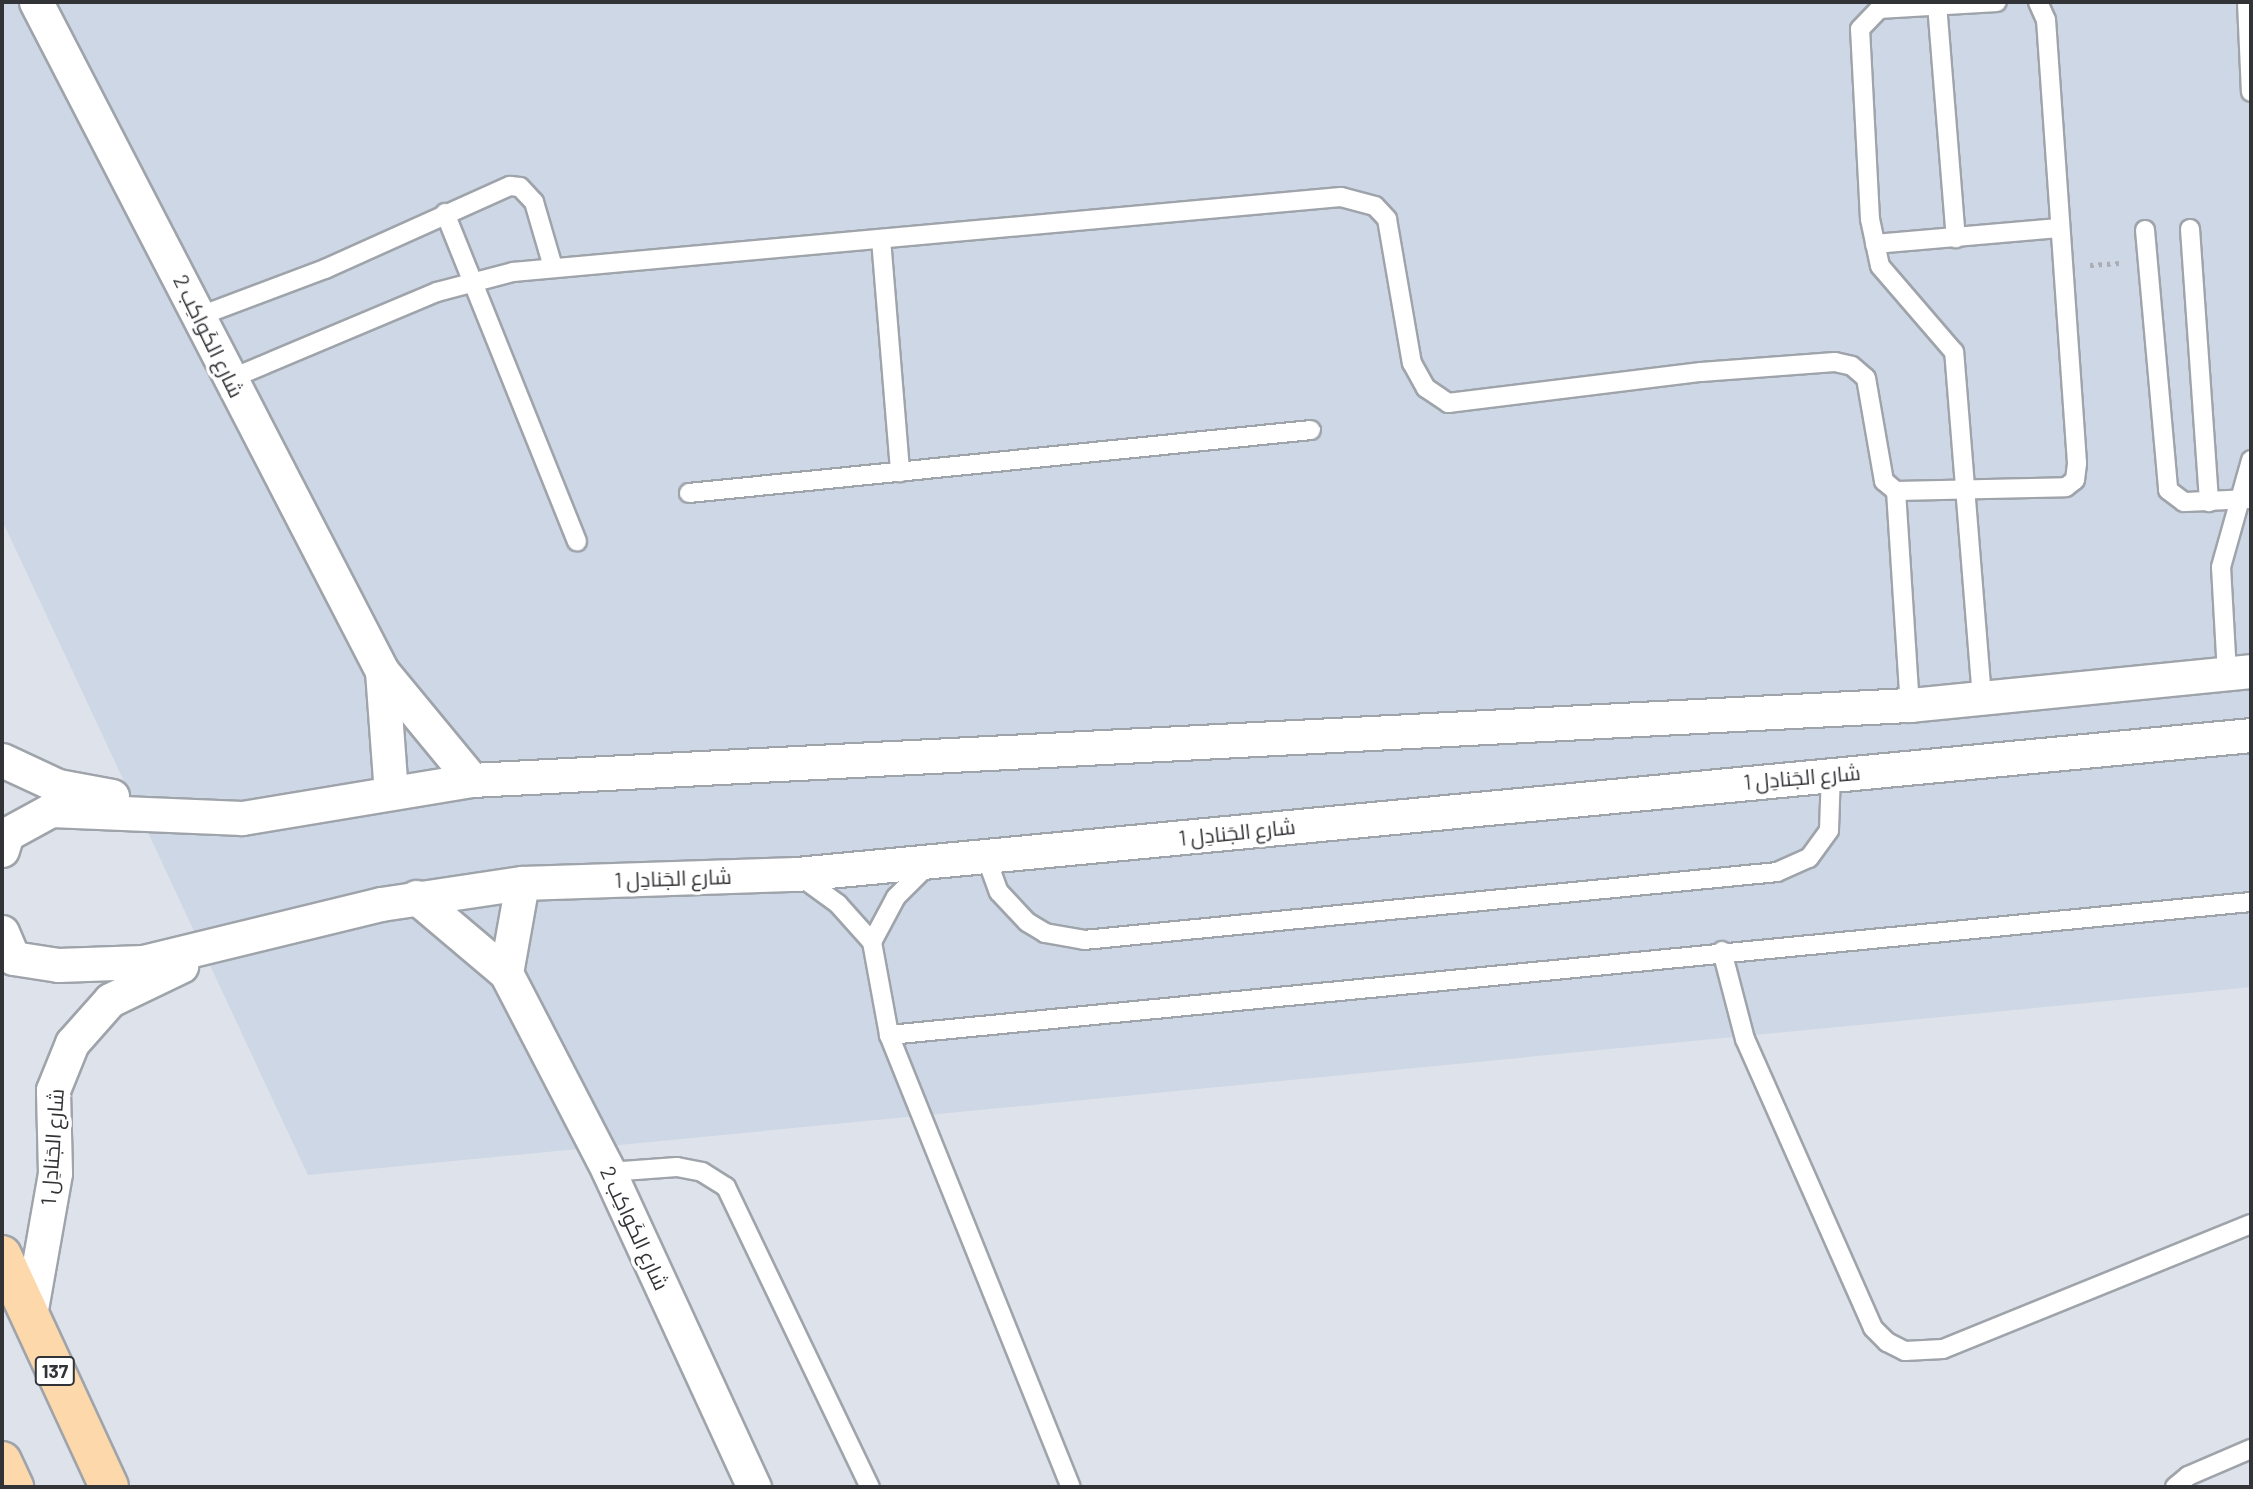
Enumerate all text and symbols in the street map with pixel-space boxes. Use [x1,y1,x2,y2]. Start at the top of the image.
street label: شارع الكَواكِب 2 [168,270,250,402]
street label: شارع الجَنادِل 1 [1743,759,1861,795]
street label: شارع الجَنادِل 1 [1177,813,1297,851]
street label: شارع الجَنادِل 1 [614,863,732,893]
street label: شارع الجَنادِل 1 [35,1088,69,1206]
street label: شارع الكَواكِب 2 [595,1162,675,1294]
road number: 137 [34,1356,76,1386]

